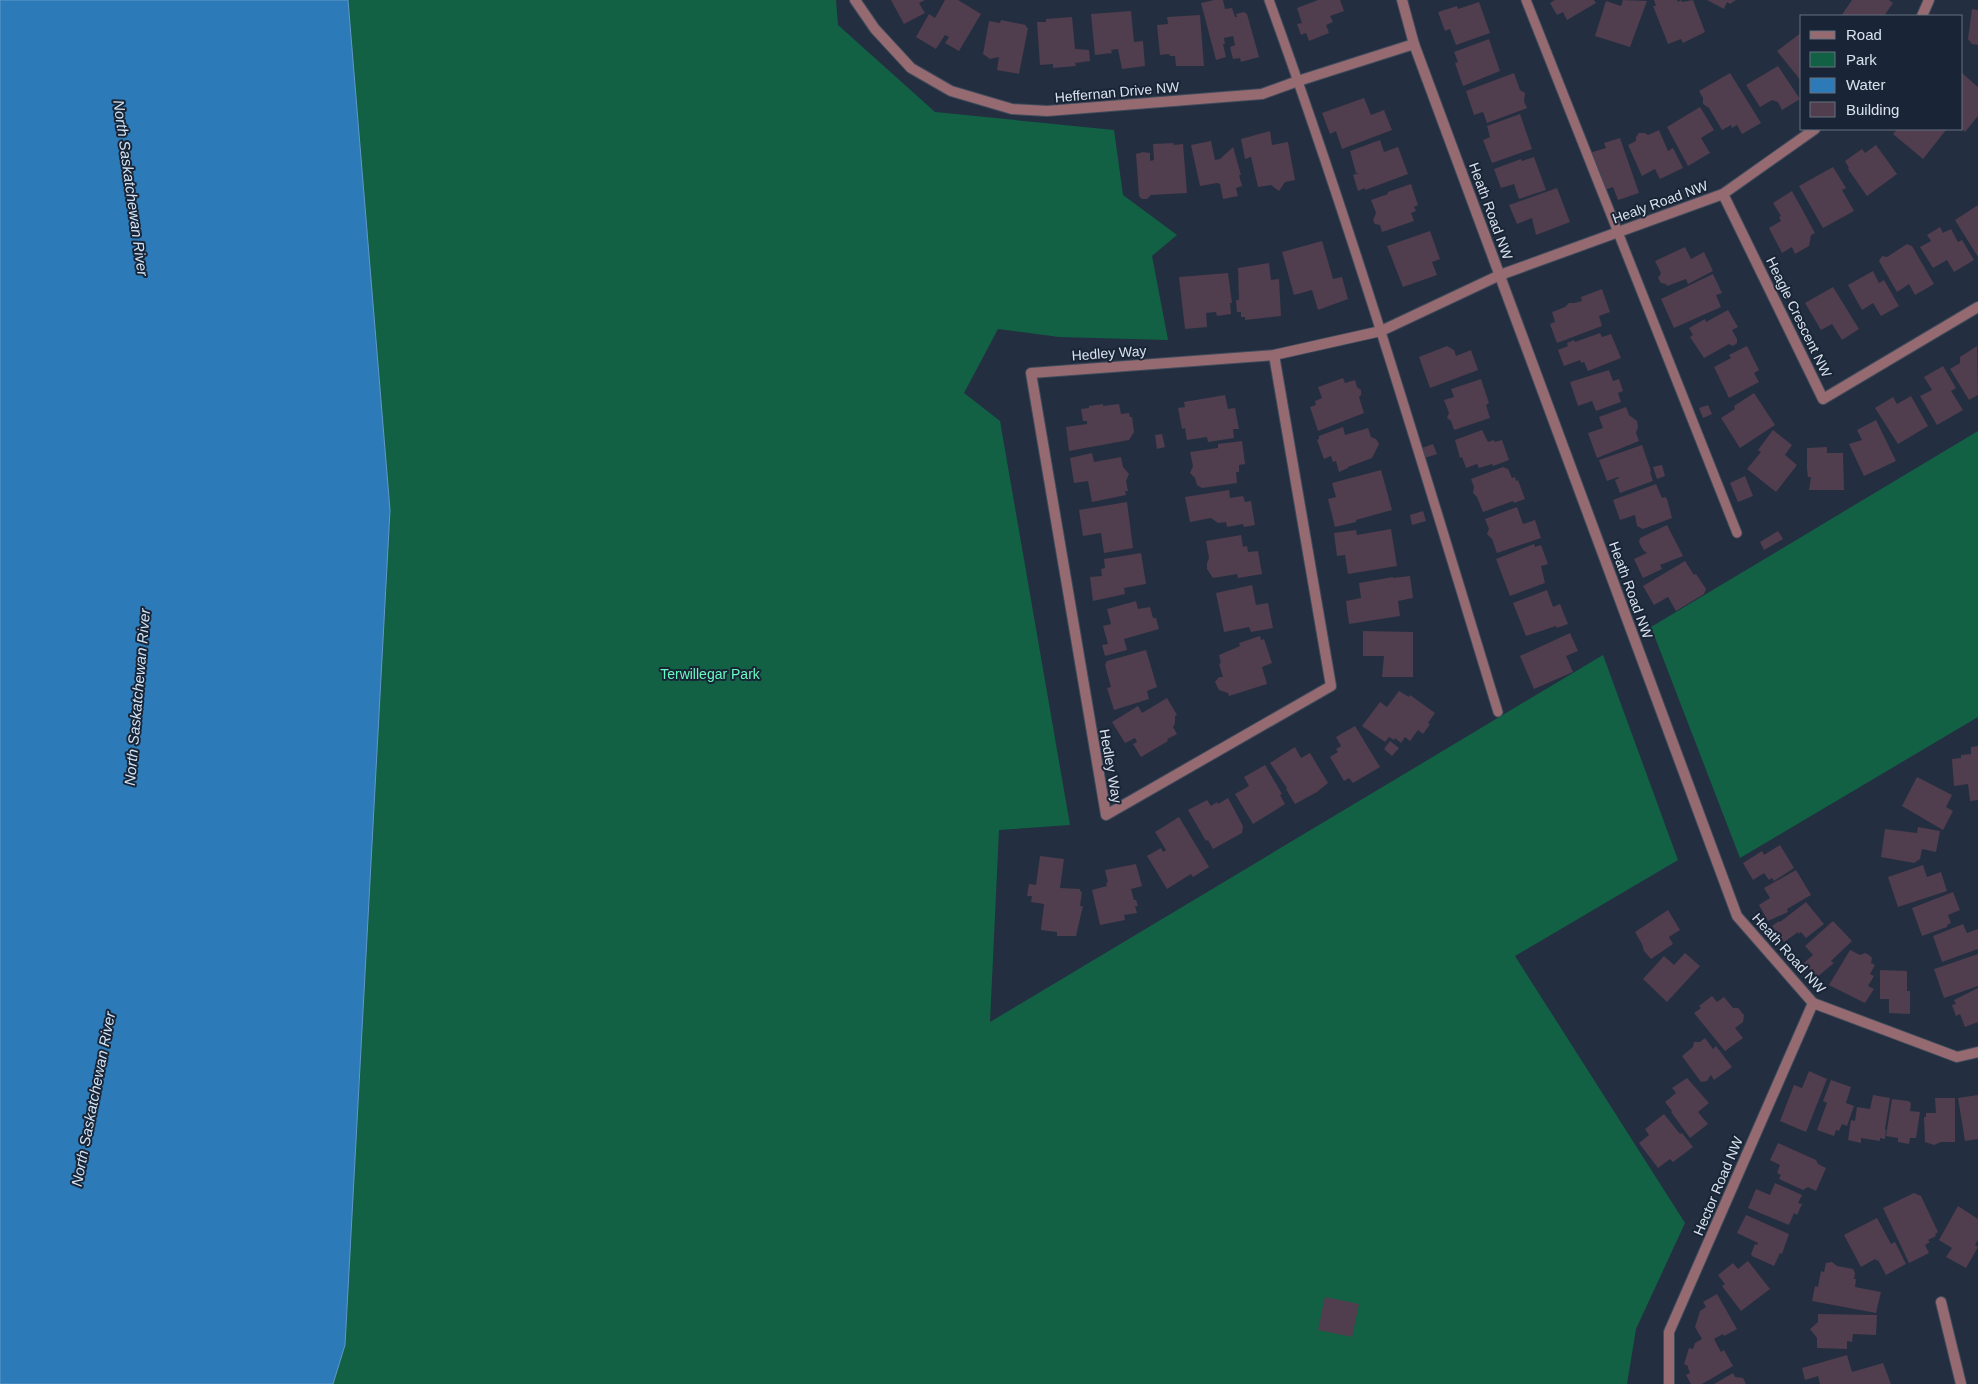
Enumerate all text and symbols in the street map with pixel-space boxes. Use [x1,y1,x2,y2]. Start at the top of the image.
legend [1800,15,1963,130]
text: Road [1846,26,1882,43]
text: Park [1846,51,1877,68]
text: Water [1846,76,1885,93]
street label: Heffernan Drive NW [1054,79,1181,105]
water label: North Saskatchewan River [110,99,152,278]
text: Building [1846,101,1899,118]
street label: Heath Road NW [1466,160,1516,262]
street label: Healy Road NW [1610,177,1711,227]
street label: Heagle Crescent NW [1763,254,1835,380]
street label: Hedley Way [1071,342,1147,364]
street label: Heath Road NW [1606,539,1656,641]
water label: North Saskatchewan River [121,607,153,786]
park label: Terwillegar Park [660,666,761,682]
street label: Hedley Way [1097,728,1125,804]
street label: Heath Road NW [1749,910,1830,997]
water label: North Saskatchewan River [68,1009,118,1188]
street label: Hector Road NW [1690,1133,1746,1238]

